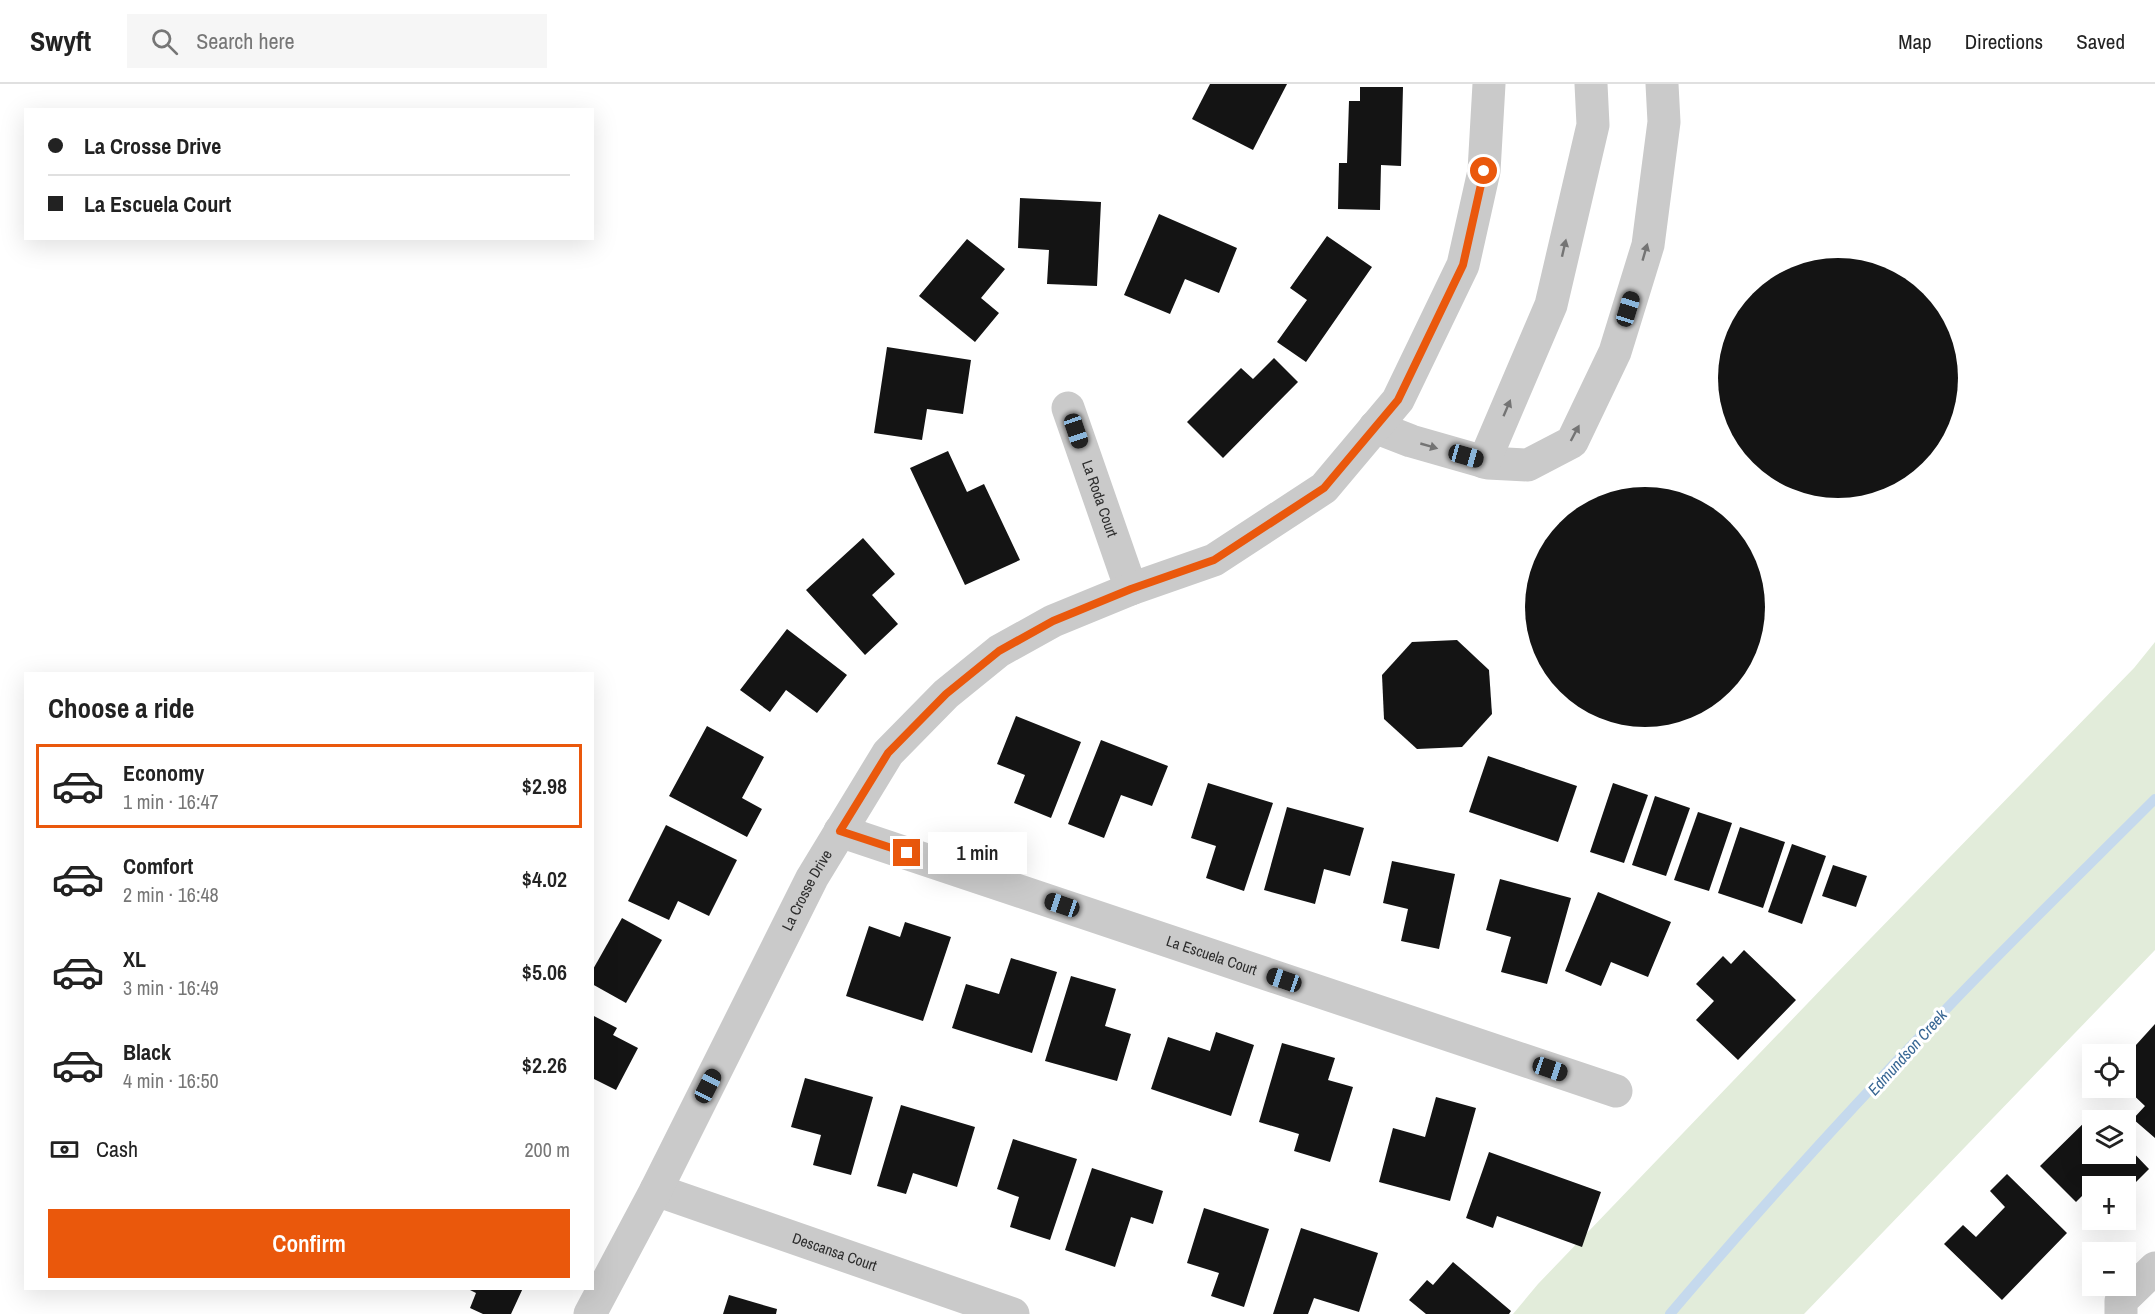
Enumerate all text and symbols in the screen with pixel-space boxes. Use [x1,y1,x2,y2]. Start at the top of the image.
search box [127,14,547,68]
text: Swyft [30,22,91,60]
icon: search [148,25,181,58]
text: Search here [196,26,295,56]
text: Map [1898,27,1932,56]
text: Directions [1965,27,2043,56]
text: Saved [2076,27,2125,56]
text: La Crosse Drive [84,131,221,161]
route start [1470,157,1497,184]
text: La Escuela Court [84,189,231,219]
one-way arrow [1560,239,1570,257]
one-way arrow [1641,243,1651,261]
car [1614,289,1642,329]
one-way arrow [1502,398,1512,416]
car [1062,411,1090,451]
one-way arrow [1570,424,1580,442]
one-way arrow [1420,442,1438,451]
car [1446,442,1486,470]
street label: La Roda Court [1077,457,1123,540]
text: Choose a ride [48,690,194,726]
text: Economy [123,758,204,788]
icon: car [51,759,105,813]
text: $2.98 [522,771,567,801]
text: 1 min · 16:47 [123,788,219,815]
callout: 1 min [928,832,1027,874]
route end [893,839,920,866]
text: 1 min [956,839,999,866]
street label: La Crosse Drive [776,846,837,934]
text: Comfort [123,851,193,881]
icon: car [51,852,105,906]
text: $4.02 [522,864,567,894]
text: 2 min · 16:48 [123,881,219,908]
car [1042,891,1082,919]
street label: La Escuela Court [1164,930,1261,980]
text: XL [123,944,146,974]
icon: car [51,945,105,999]
text: $5.06 [522,957,567,987]
car [1264,966,1304,994]
text: 3 min · 16:49 [123,974,219,1001]
water label: Edmundson Creek [1862,1004,1952,1100]
text: Black [123,1037,171,1067]
icon: car [51,1038,105,1092]
map controls [2082,1044,2136,1296]
button: locate [2082,1044,2136,1098]
text: $2.26 [522,1050,567,1080]
car [1530,1055,1570,1083]
car [692,1066,724,1106]
text: 4 min · 16:50 [123,1067,219,1094]
button: layers [2082,1110,2136,1164]
icon: cash [48,1133,81,1166]
text: Cash [96,1134,138,1164]
text: 200 m [524,1136,570,1163]
button: + [2082,1176,2136,1230]
button: Confirm [48,1209,570,1278]
street label: Descansa Court [790,1227,880,1276]
button: − [2082,1242,2136,1296]

